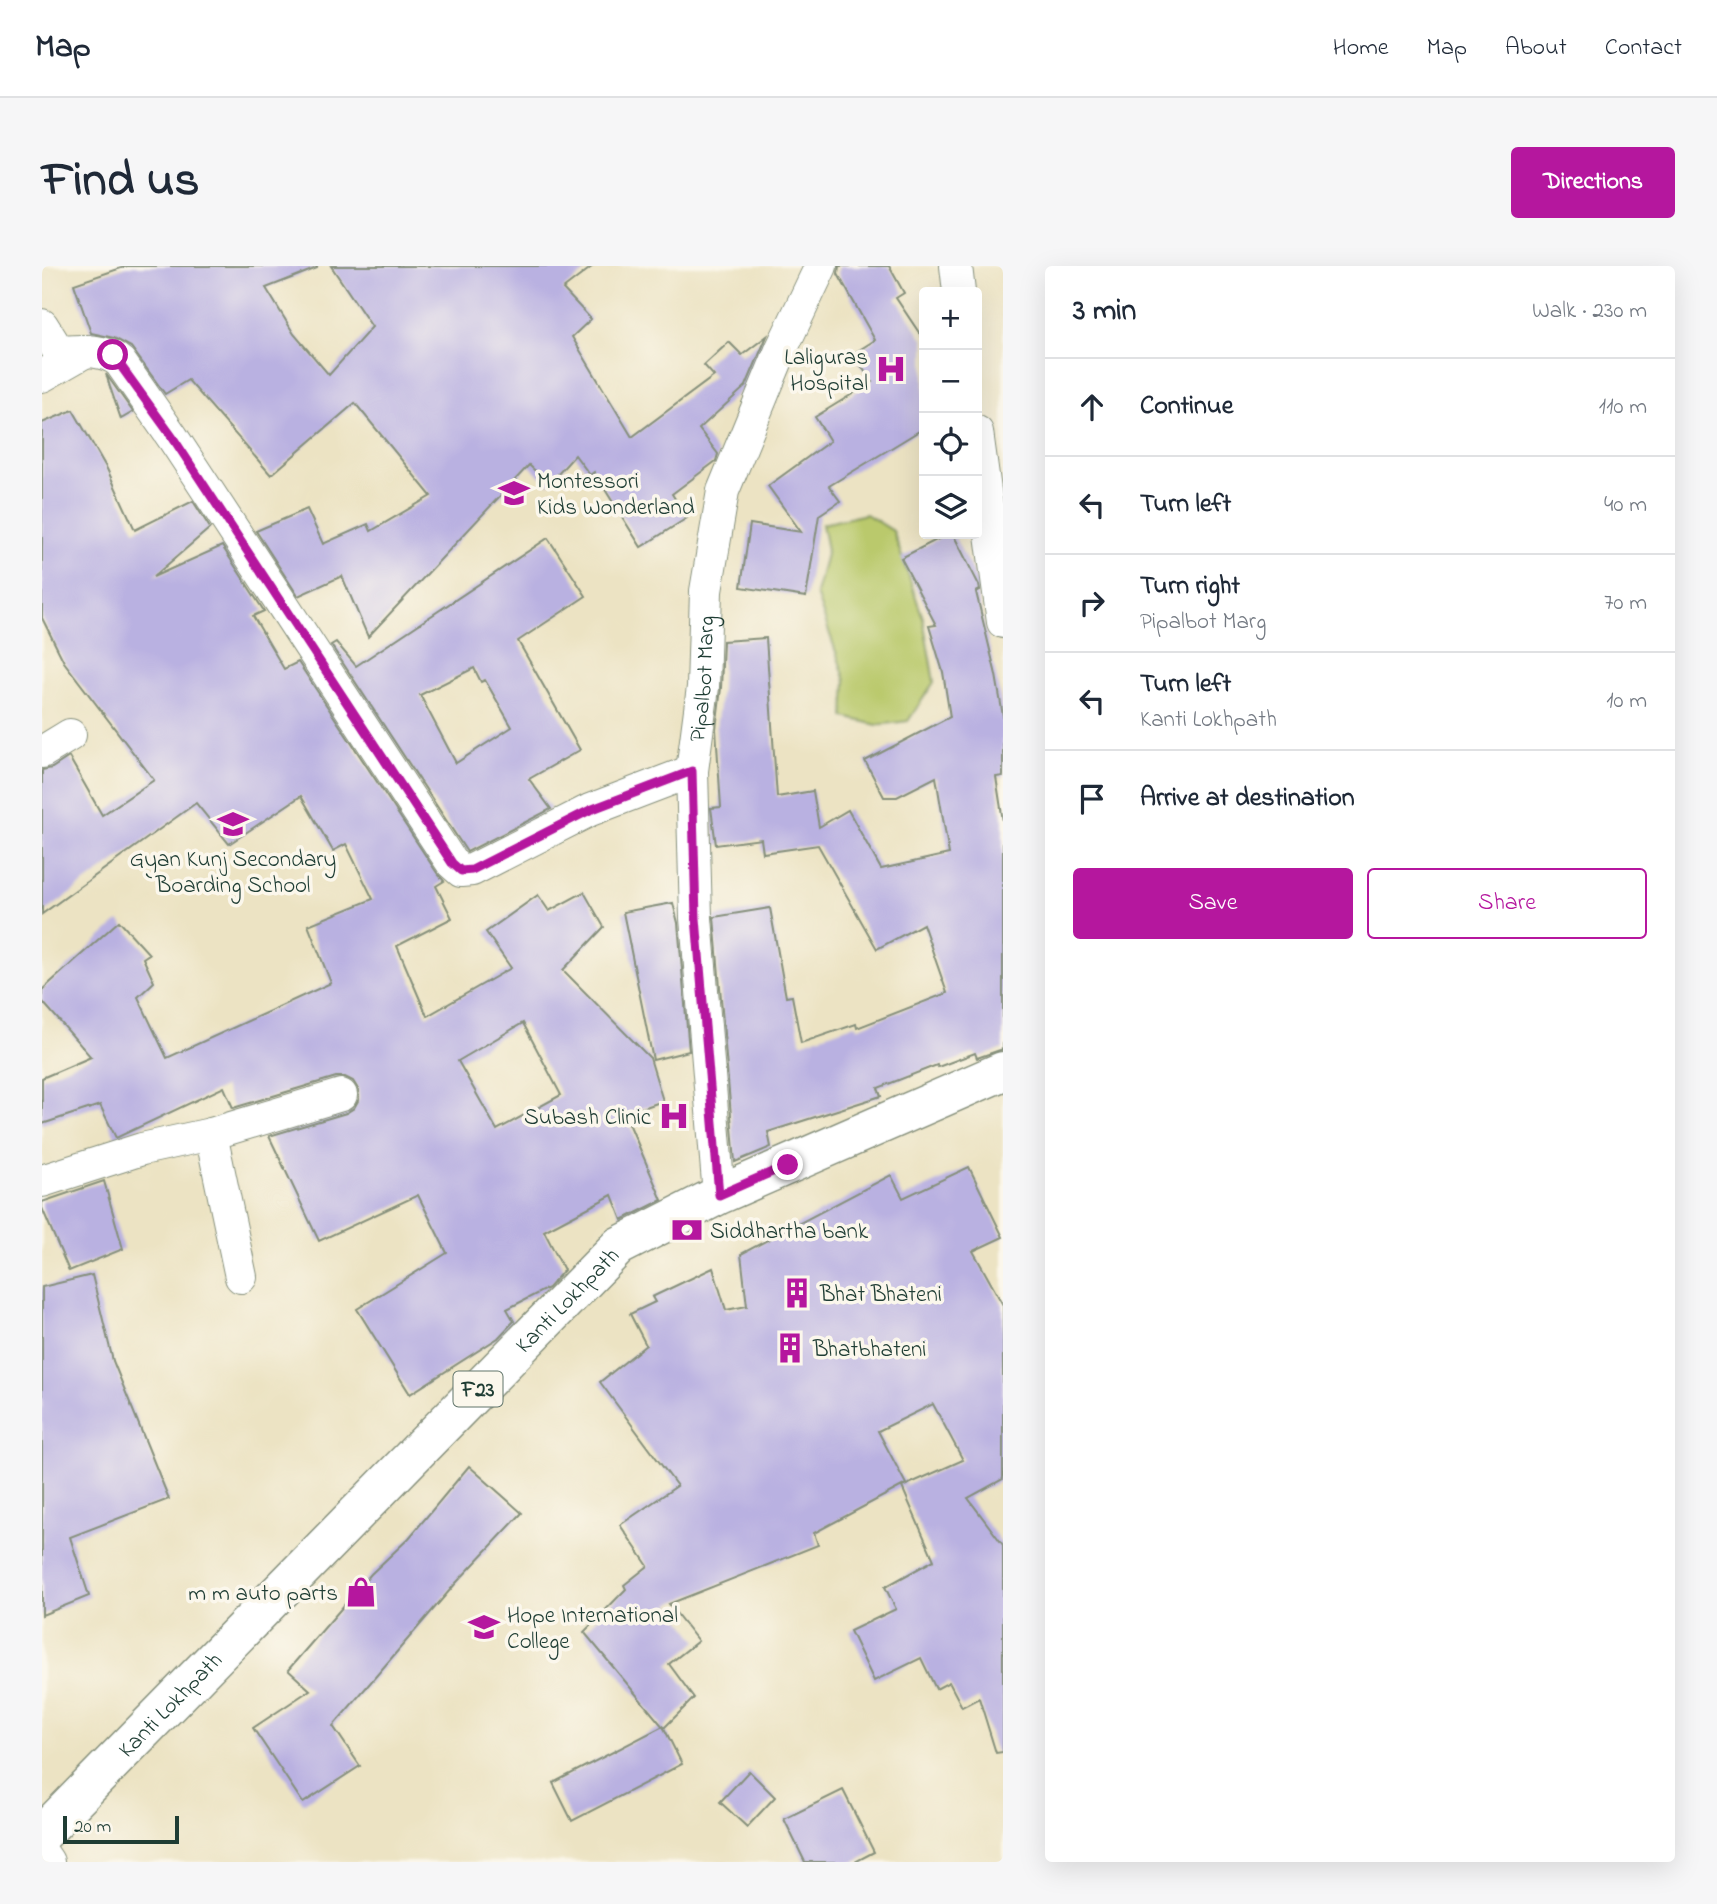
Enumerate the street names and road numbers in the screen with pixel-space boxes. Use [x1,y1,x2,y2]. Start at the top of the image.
street label: Pipalbot Marg [682,615,725,744]
street label: Kanti Lokhpath [509,1241,628,1362]
road number: F23 [454,1372,502,1406]
street label: Kanti Lokhpath [112,1645,231,1766]

